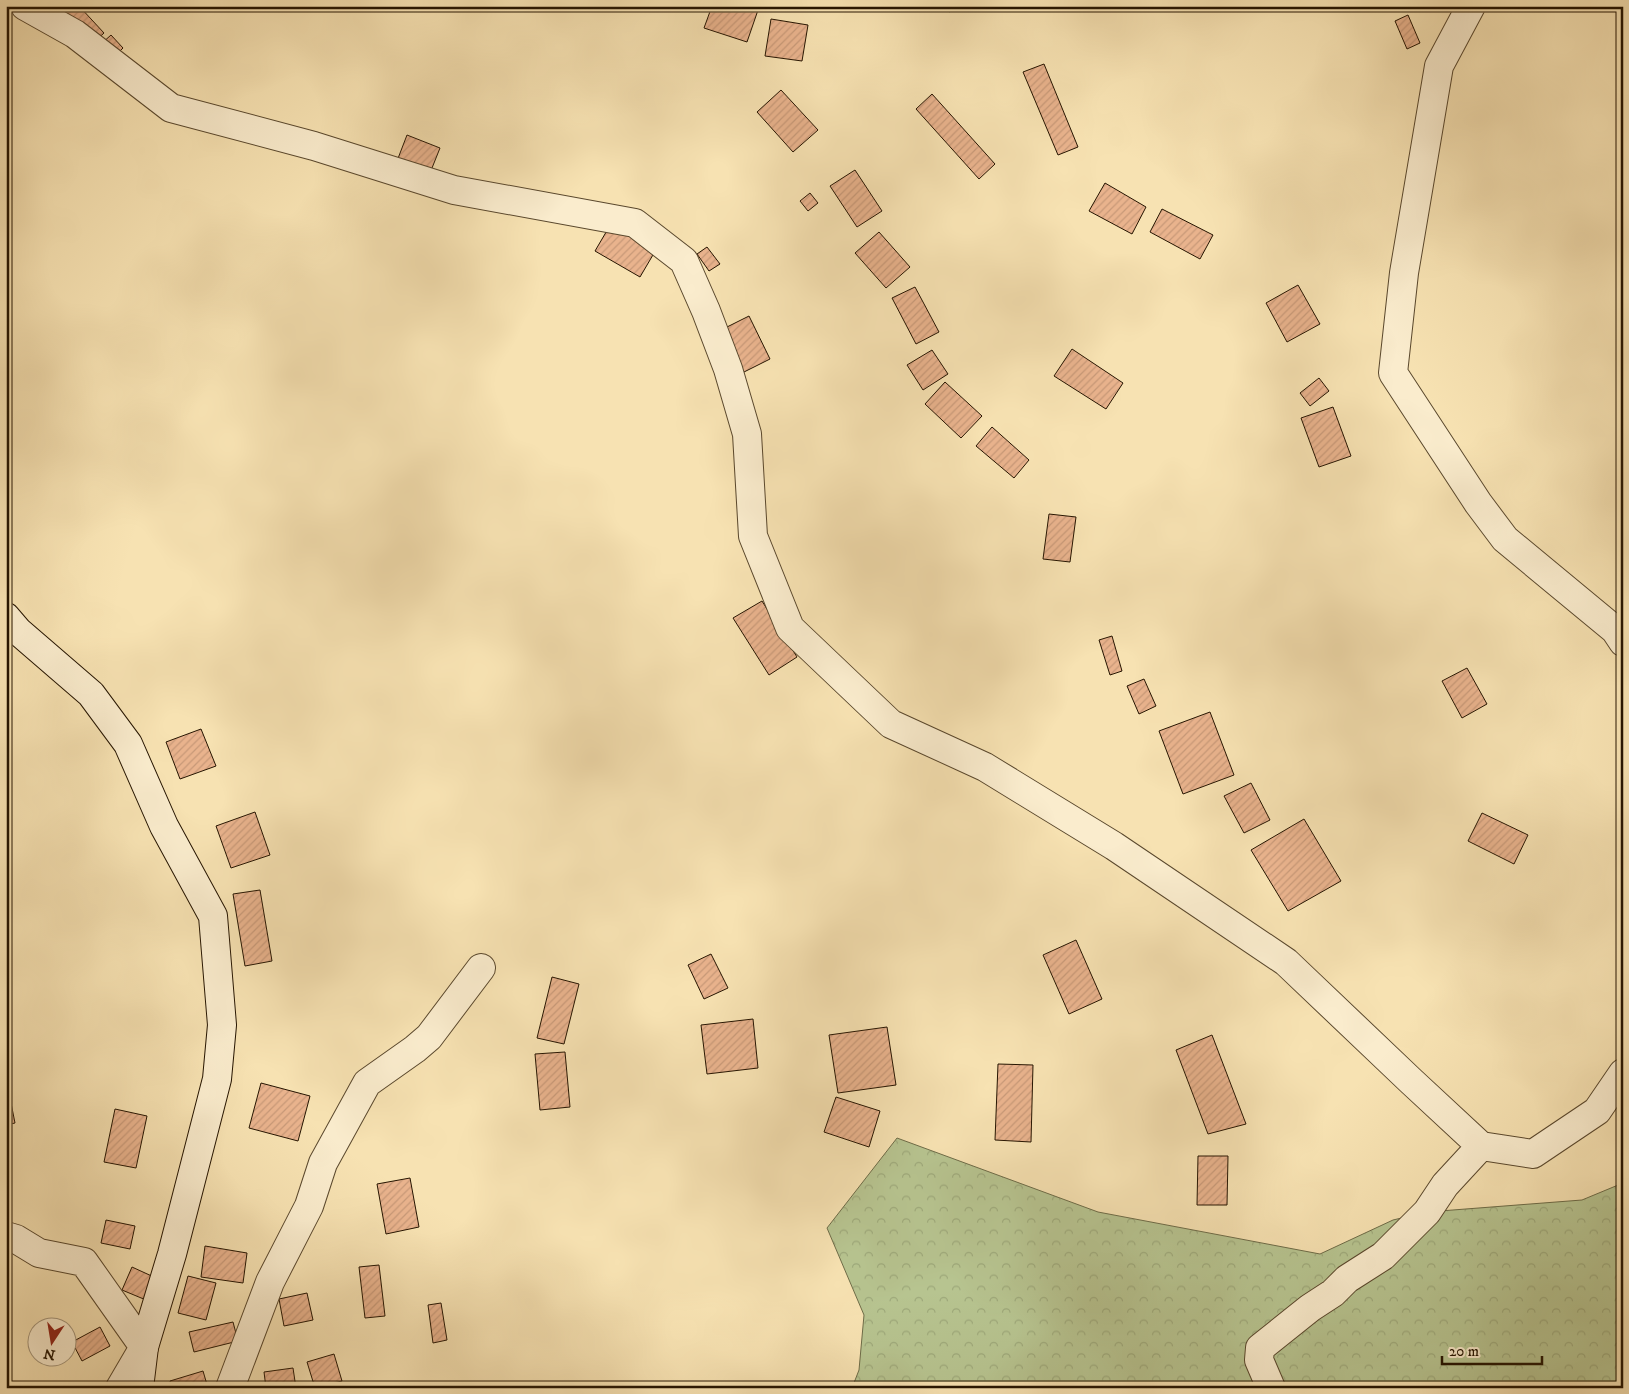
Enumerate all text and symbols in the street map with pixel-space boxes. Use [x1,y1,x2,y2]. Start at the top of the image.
north arrow [28,1316,78,1366]
scale bar [1442,1334,1542,1366]
text: 20 m [1449,1342,1479,1361]
text: N [42,1344,57,1364]

